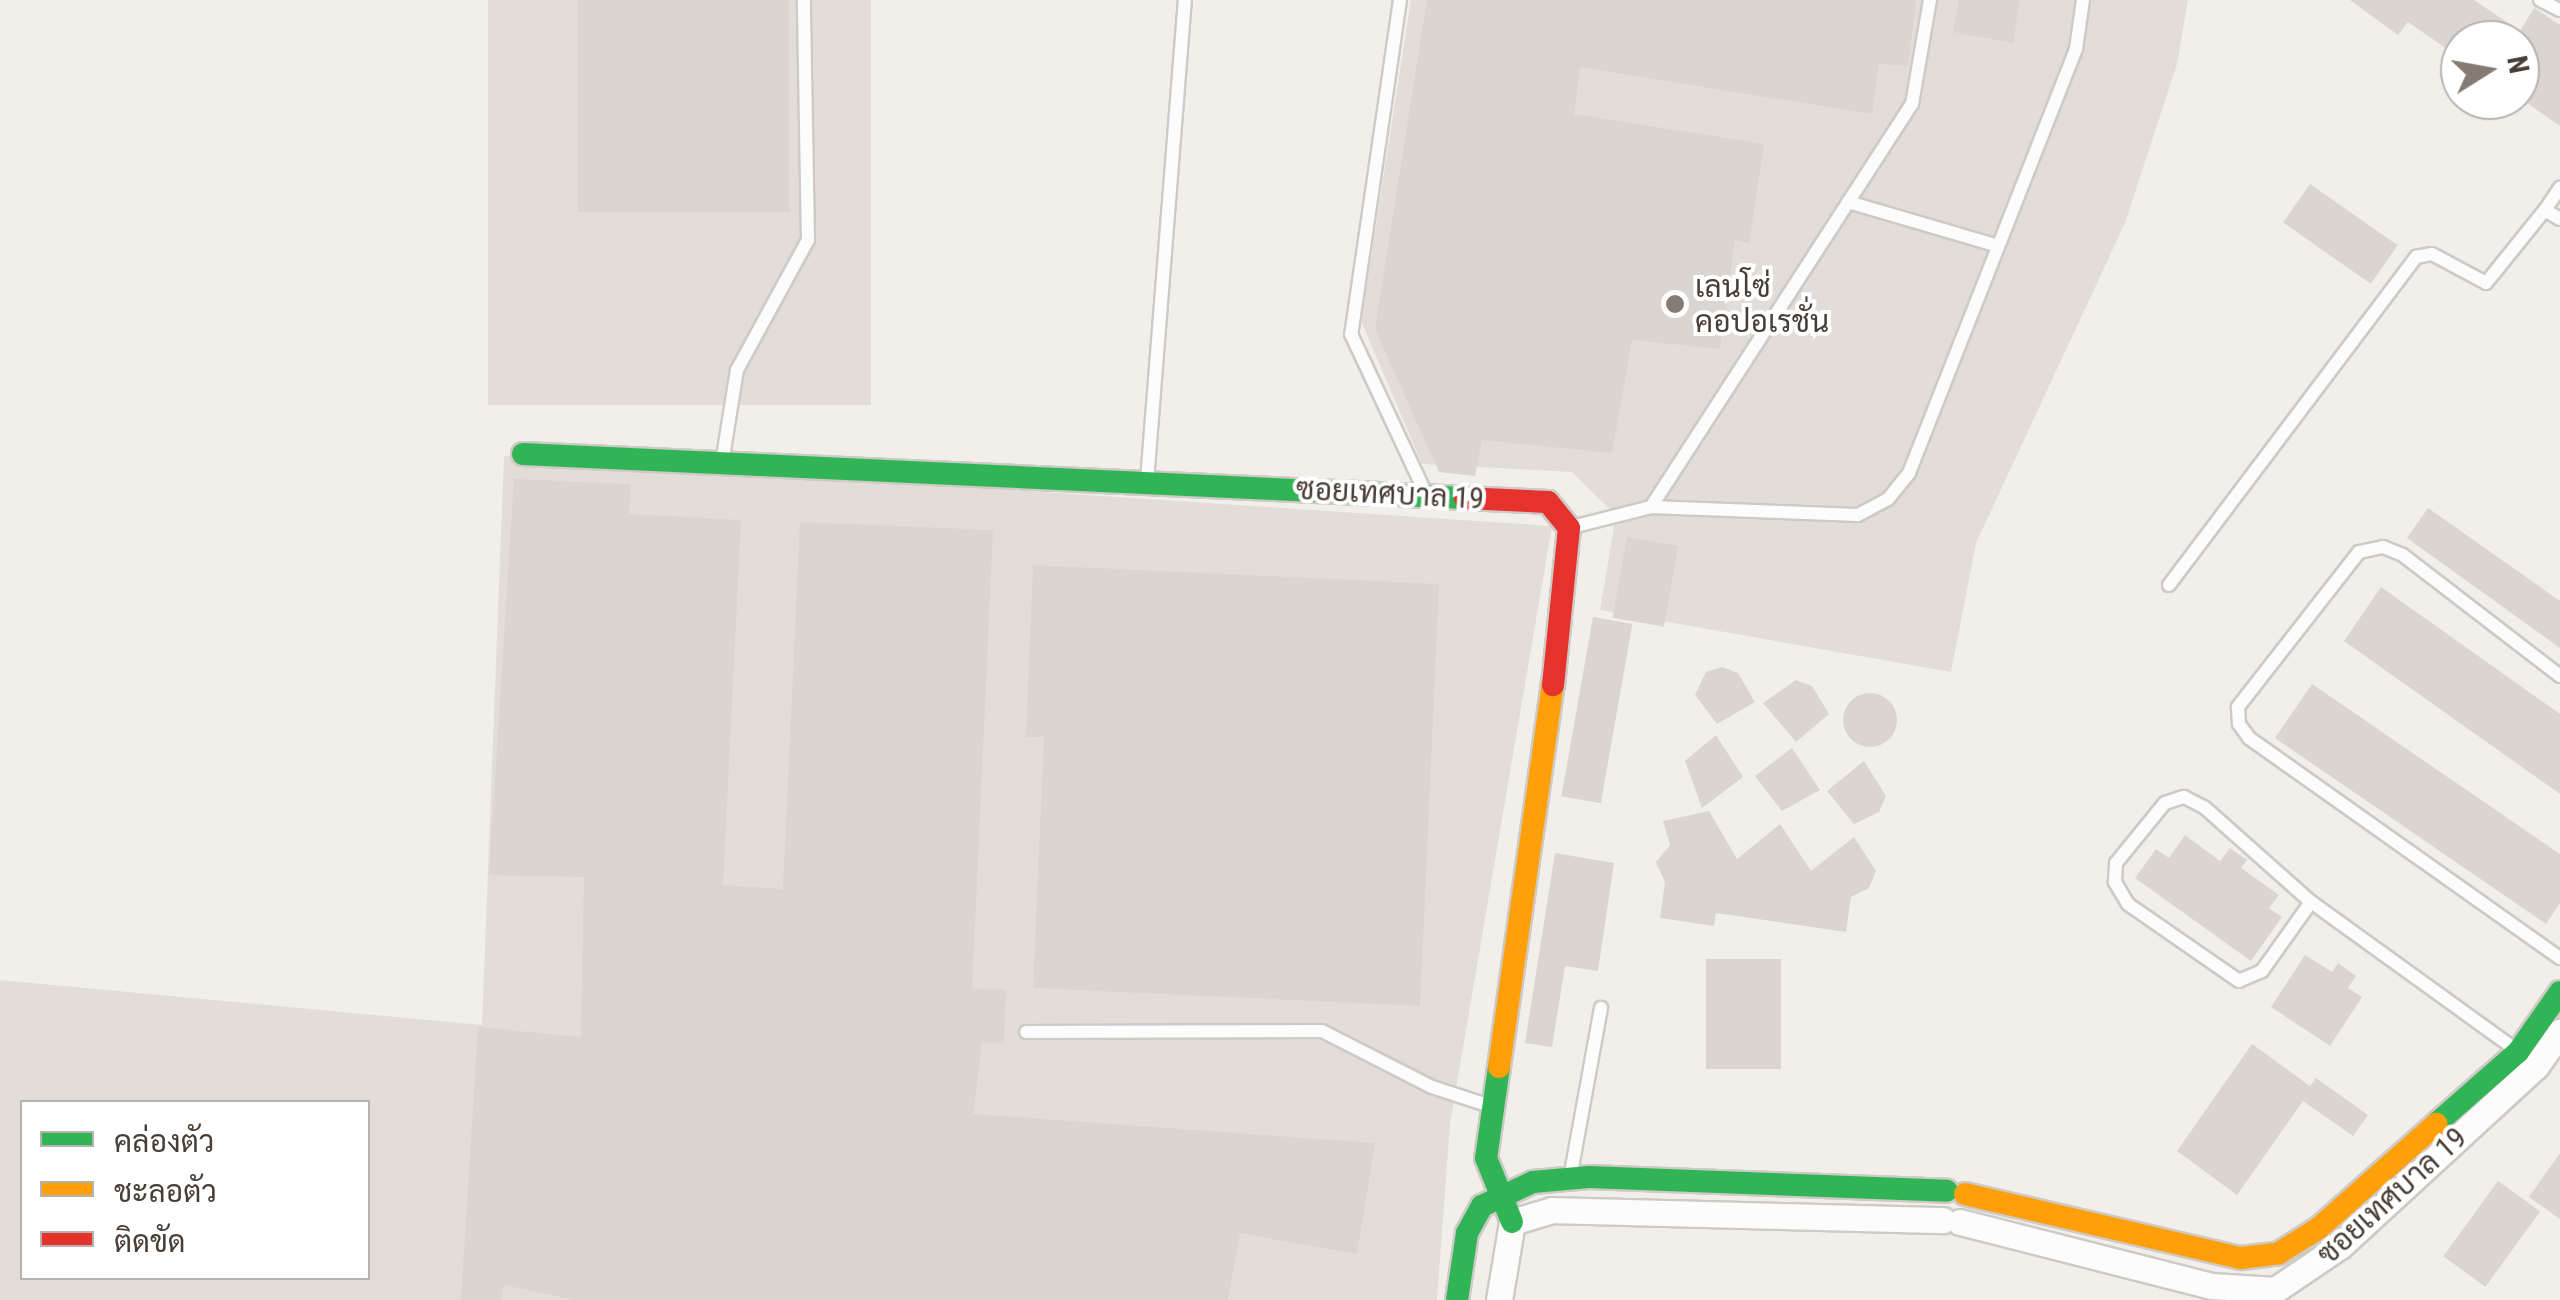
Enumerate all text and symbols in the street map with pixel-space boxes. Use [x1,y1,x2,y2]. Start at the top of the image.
north arrow [2440,20,2540,120]
text: N [2500,53,2536,76]
place label: เลนโซ่ คอปอเรชั่น [1695,269,1829,340]
marker: เลนโซ่ คอปอเรชั่น [1664,293,1686,315]
street label: ซอยเทศบาล 19 [1295,471,1485,517]
legend [20,1100,370,1280]
street label: ซอยเทศบาล 19 [2310,1120,2474,1272]
text: คล่องตัว [114,1124,214,1159]
text: ชะลอตัว [114,1174,217,1209]
text: ติดขัด [114,1224,186,1259]

